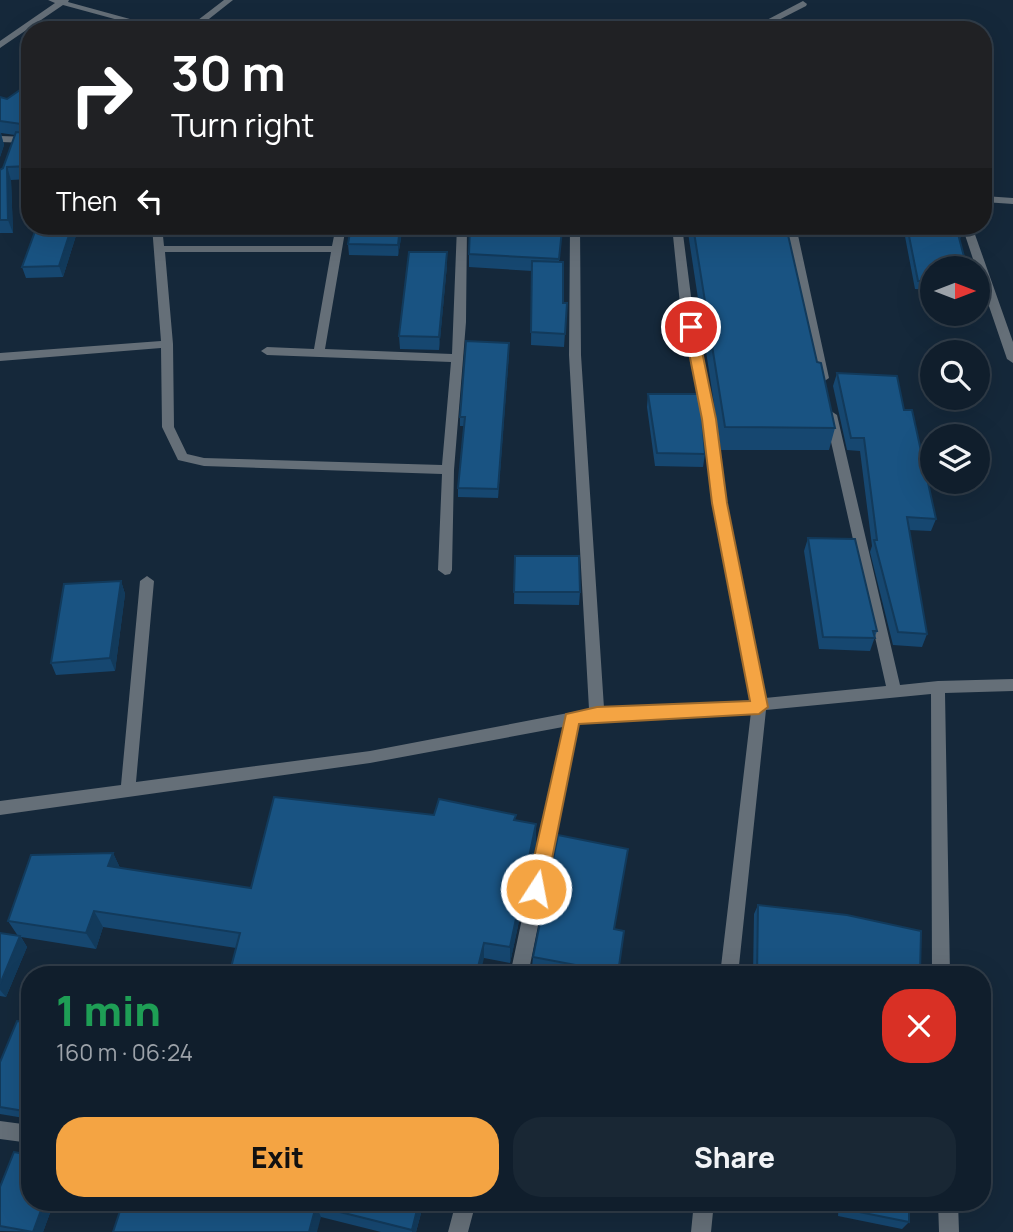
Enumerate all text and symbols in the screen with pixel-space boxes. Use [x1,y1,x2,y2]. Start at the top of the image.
text: 30 m [171,39,286,106]
icon: right [56,49,147,140]
text: Turn right [171,103,314,147]
icon: left [131,182,169,220]
text: Then [56,183,117,219]
north arrow [920,256,990,326]
map controls [920,256,990,494]
pin [661,297,721,357]
icon: arrive [672,308,710,346]
button: search [920,340,990,410]
button: layers [920,424,990,494]
position arrow [499,852,573,926]
text: 1 min [56,981,161,1039]
button: close [882,989,956,1063]
text: 160 m · 06:24 [56,1036,193,1068]
button: Exit [56,1117,499,1197]
button: Share [513,1117,956,1197]

